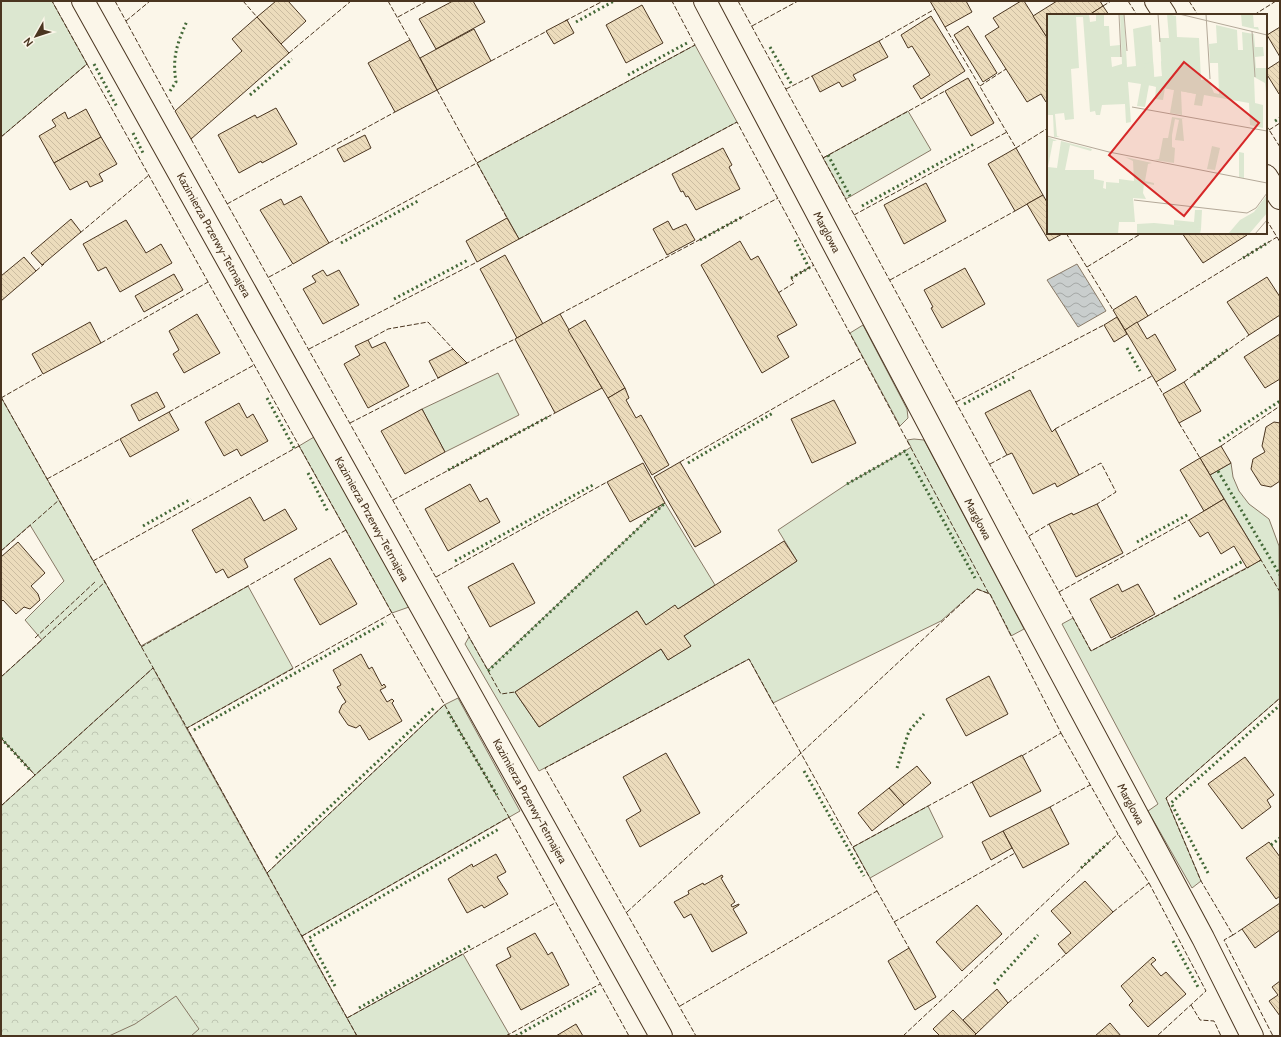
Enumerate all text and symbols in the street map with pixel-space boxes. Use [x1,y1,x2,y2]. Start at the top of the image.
inset map [1047,14,1267,234]
north arrow [16,16,56,56]
text: N [20,35,36,50]
street label: Kazimierza Przerwy-Tetmajera [174,170,255,300]
street label: Marglowa [810,209,844,256]
street label: Kazimierza Przerwy-Tetmajera [332,454,413,584]
street label: Marglowa [961,496,995,543]
street label: Kazimierza Przerwy-Tetmajera [490,736,571,866]
street label: Marglowa [1114,781,1148,828]

